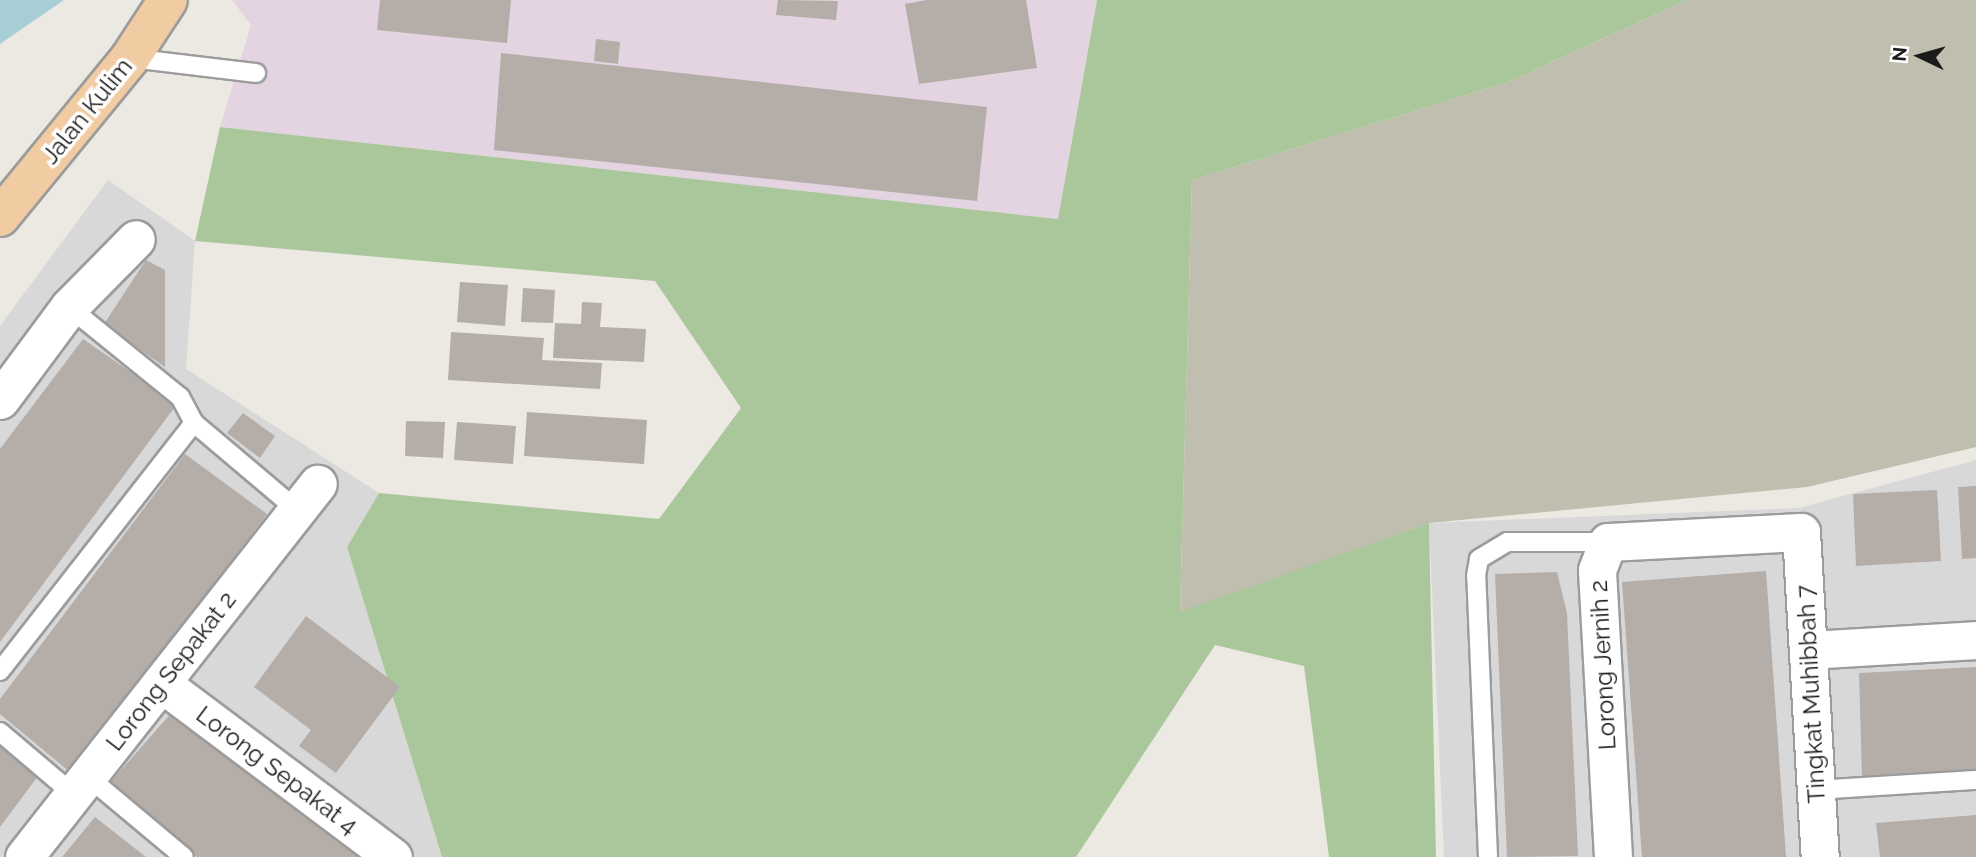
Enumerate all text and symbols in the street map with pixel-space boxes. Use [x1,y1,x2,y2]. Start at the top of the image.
north arrow [1885,21,1955,91]
text: N [1887,46,1911,62]
street label: Jalan Kulim [36,53,138,169]
street label: Lorong Jernih 2 [1584,579,1622,751]
street label: Tingkat Muhibbah 7 [1791,584,1831,804]
street label: Lorong Sepakat 2 [100,586,242,756]
street label: Lorong Sepakat 4 [191,700,363,840]

